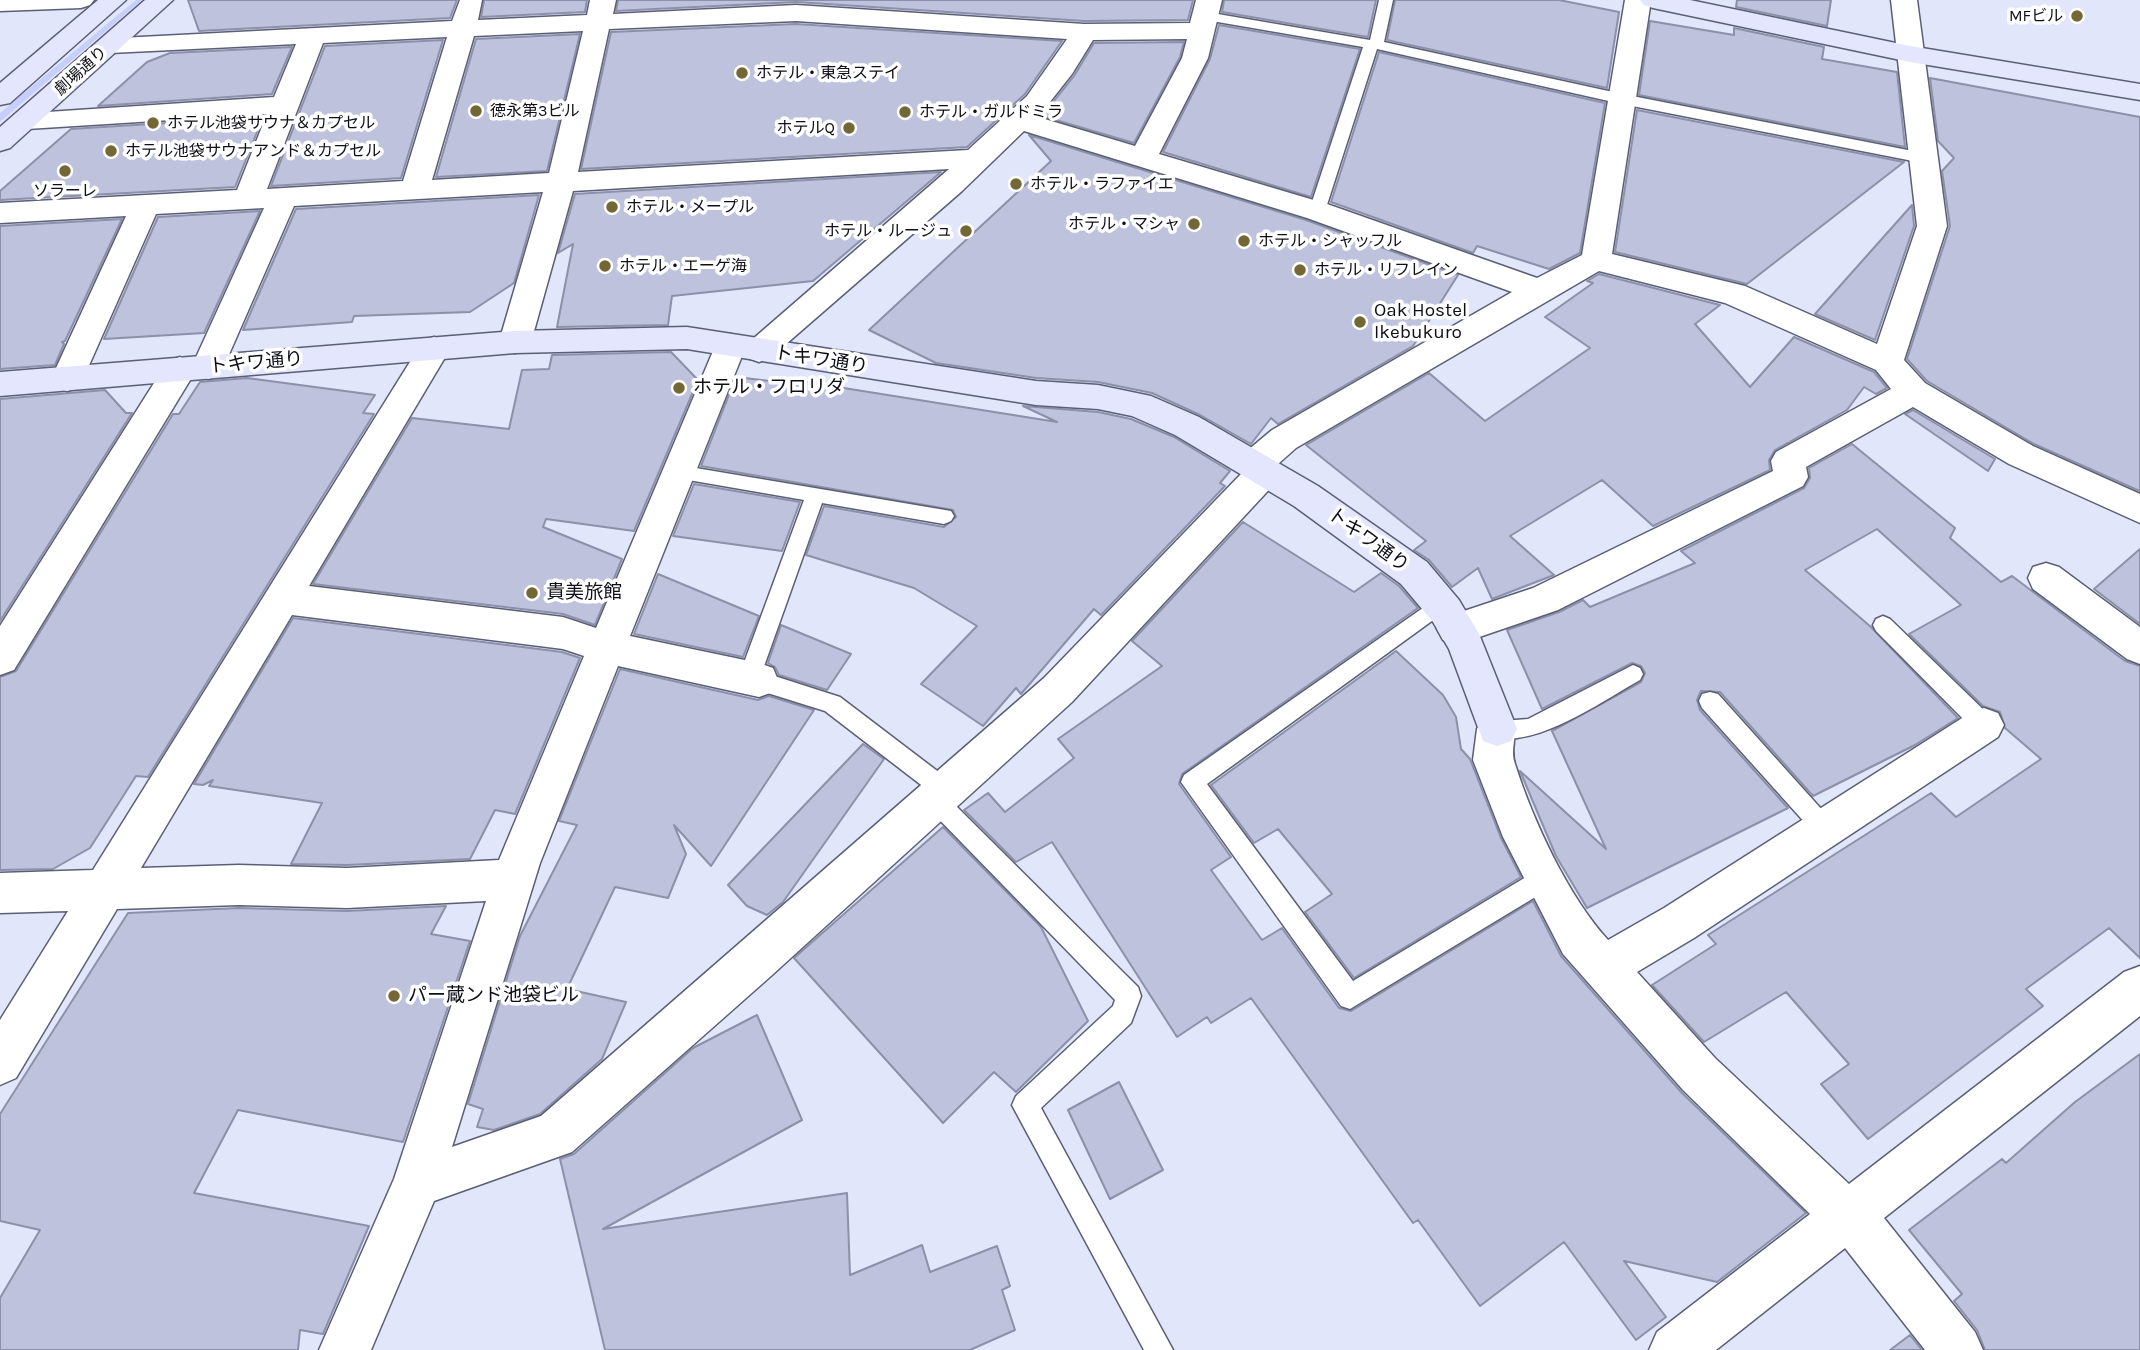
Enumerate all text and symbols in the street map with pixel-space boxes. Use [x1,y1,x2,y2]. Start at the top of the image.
place label: MFビル [2009,6,2063,26]
marker: MFビル [2069,8,2085,24]
street label: 劇場通り [51,42,111,100]
place label: ホテル・東急ステイ [756,63,900,83]
marker: ホテル・東急ステイ [734,65,750,81]
place label: 徳永第3ビル [490,101,579,121]
place label: ホテル・ガルドミラ [919,102,1063,122]
marker: 徳永第3ビル [468,103,484,119]
marker: ホテル・ガルドミラ [897,104,913,120]
place label: ホテル池袋サウナ＆カプセル [167,113,375,133]
marker: ホテル池袋サウナ＆カプセル [145,115,161,131]
place label: ホテルQ [777,118,835,138]
marker: ホテルQ [841,120,857,136]
place label: ホテル池袋サウナアンド＆カプセル [125,141,381,161]
marker: ホテル池袋サウナアンド＆カプセル [103,143,119,159]
marker: ソラーレ [57,163,73,179]
place label: ホテル・ラファイエ [1030,174,1174,194]
marker: ホテル・ラファイエ [1008,176,1024,192]
place label: ソラーレ [33,181,97,201]
place label: ホテル・メープル [626,197,754,217]
marker: ホテル・メープル [604,199,620,215]
place label: ホテル・マシャ [1068,214,1180,234]
marker: ホテル・マシャ [1186,216,1202,232]
place label: ホテル・ルージュ [824,221,952,241]
marker: ホテル・ルージュ [958,223,974,239]
place label: ホテル・シャッフル [1258,231,1402,251]
marker: ホテル・シャッフル [1236,233,1252,249]
place label: ホテル・エーゲ海 [619,256,747,276]
marker: ホテル・エーゲ海 [597,258,613,274]
place label: ホテル・リフレイン [1314,260,1458,280]
marker: ホテル・リフレイン [1292,262,1308,278]
place label: Oak Hostel Ikebukuro [1374,300,1467,344]
marker: Oak Hostel Ikebukuro [1352,314,1368,330]
street label: トキワ通り [772,341,870,379]
street label: トキワ通り [208,348,304,378]
place label: ホテル・フロリダ [693,377,845,399]
marker: ホテル・フロリダ [671,380,687,396]
street label: トキワ通り [1323,503,1413,577]
place label: 貴美旅館 [546,582,622,604]
marker: 貴美旅館 [524,585,540,601]
place label: パー蔵ンド池袋ビル [408,985,579,1007]
marker: パー蔵ンド池袋ビル [386,988,402,1004]

